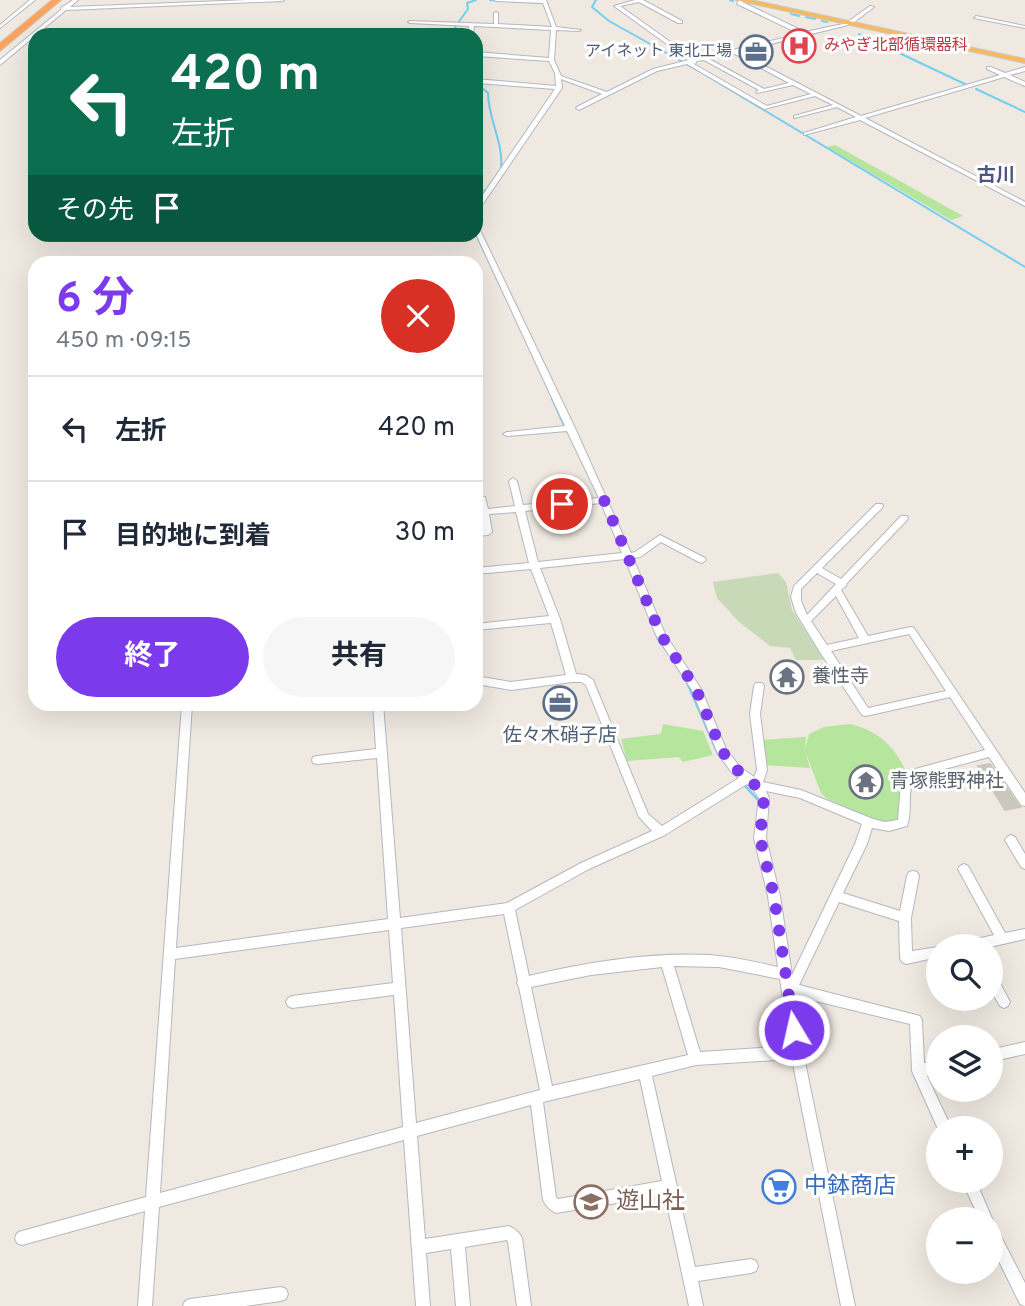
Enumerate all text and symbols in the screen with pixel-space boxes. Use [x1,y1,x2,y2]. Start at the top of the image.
hospital icon: みやぎ北部循環器科 [780,27,818,65]
office icon: アイネット 東北工場 [737,33,775,71]
place label: みやぎ北部循環器科 [824,36,968,56]
place label: アイネット 東北工場 [585,42,732,62]
text: 420 m [171,46,320,108]
icon: left [56,56,147,147]
text: 左折 [171,116,235,156]
district label: 古川 [977,164,1015,188]
icon: arrive [148,189,186,227]
text: その先 [56,195,134,228]
text: 6 分 [56,274,134,327]
button: close [381,279,455,353]
text: 450 m · 09:15 [56,327,192,356]
icon: left [56,410,94,448]
text: 420 m [378,412,455,445]
text: 左折 [115,416,167,449]
pin [532,474,592,534]
icon: arrive [543,485,581,523]
icon: arrive [56,515,94,553]
text: 30 m [395,517,455,550]
text: 目的地に到着 [115,521,271,554]
button: 終了 [56,617,249,697]
button: 共有 [263,617,455,697]
temple icon: 養性寺 [768,658,806,696]
place label: 養性寺 [812,665,869,689]
office icon: 佐々木硝子店 [541,684,579,722]
place label: 佐々木硝子店 [503,724,617,748]
temple icon: 青塚熊野神社 [847,763,885,801]
place label: 青塚熊野神社 [890,770,1004,794]
map controls [926,934,1003,1284]
button: search [926,934,1003,1011]
position arrow [757,993,831,1067]
button: layers [926,1025,1003,1102]
button: + [926,1116,1003,1193]
supermarket icon: 中鉢商店 [760,1168,798,1206]
place label: 中鉢商店 [804,1173,896,1202]
school or university icon: 遊山社 [572,1183,610,1221]
place label: 遊山社 [616,1188,685,1217]
button: − [926,1207,1003,1284]

